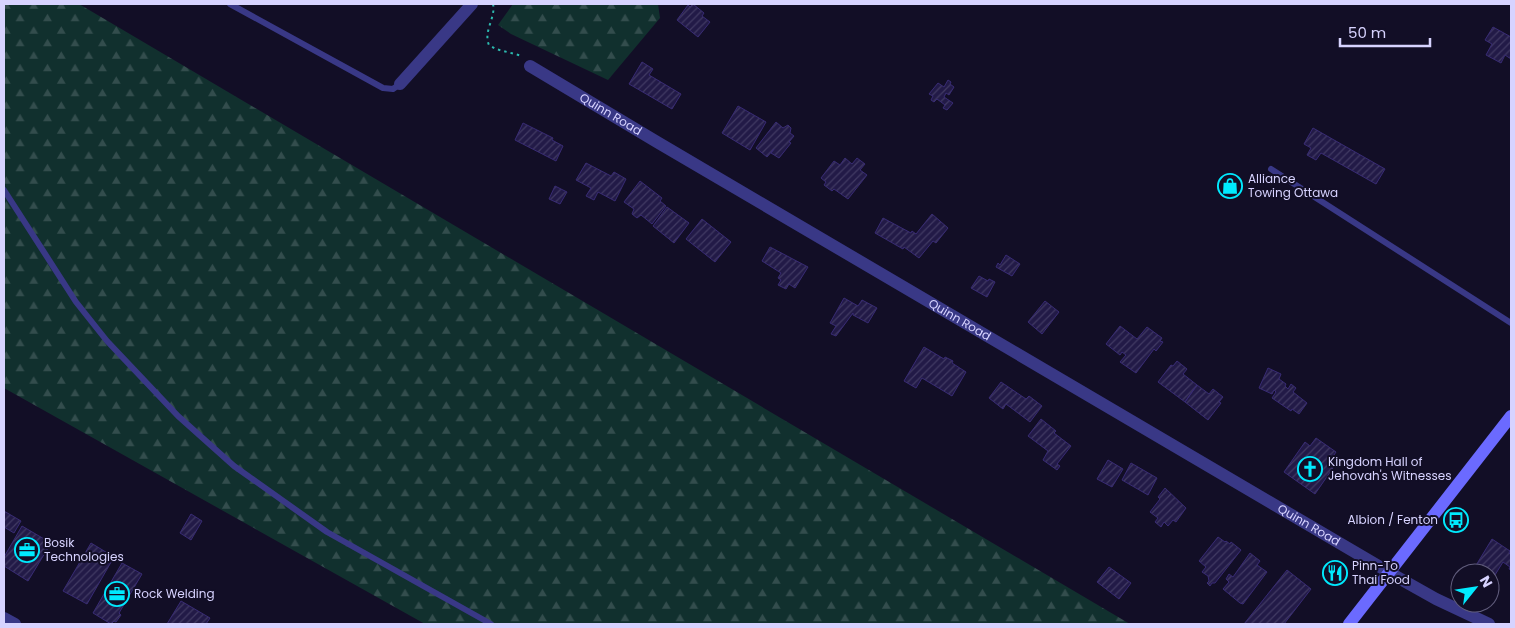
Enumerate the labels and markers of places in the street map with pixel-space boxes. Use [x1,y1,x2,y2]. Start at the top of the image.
place label: Alliance Towing Ottawa [1248,170,1338,201]
shop icon: Alliance Towing Ottawa [1217,173,1243,199]
place label: Kingdom Hall of Jehovah's Witnesses [1328,453,1451,484]
church icon: Kingdom Hall of Jehovah's Witnesses [1297,456,1323,482]
bus stop icon: Albion / Fenton [1443,507,1469,533]
place label: Albion / Fenton [1348,511,1438,528]
place label: Bosik Technologies [44,534,124,565]
office icon: Bosik Technologies [14,537,40,563]
place label: Pinn-To Thai Food [1352,557,1410,588]
restaurant icon: Pinn-To Thai Food [1322,560,1348,586]
office icon: Rock Welding [104,581,130,607]
place label: Rock Welding [134,585,215,602]

